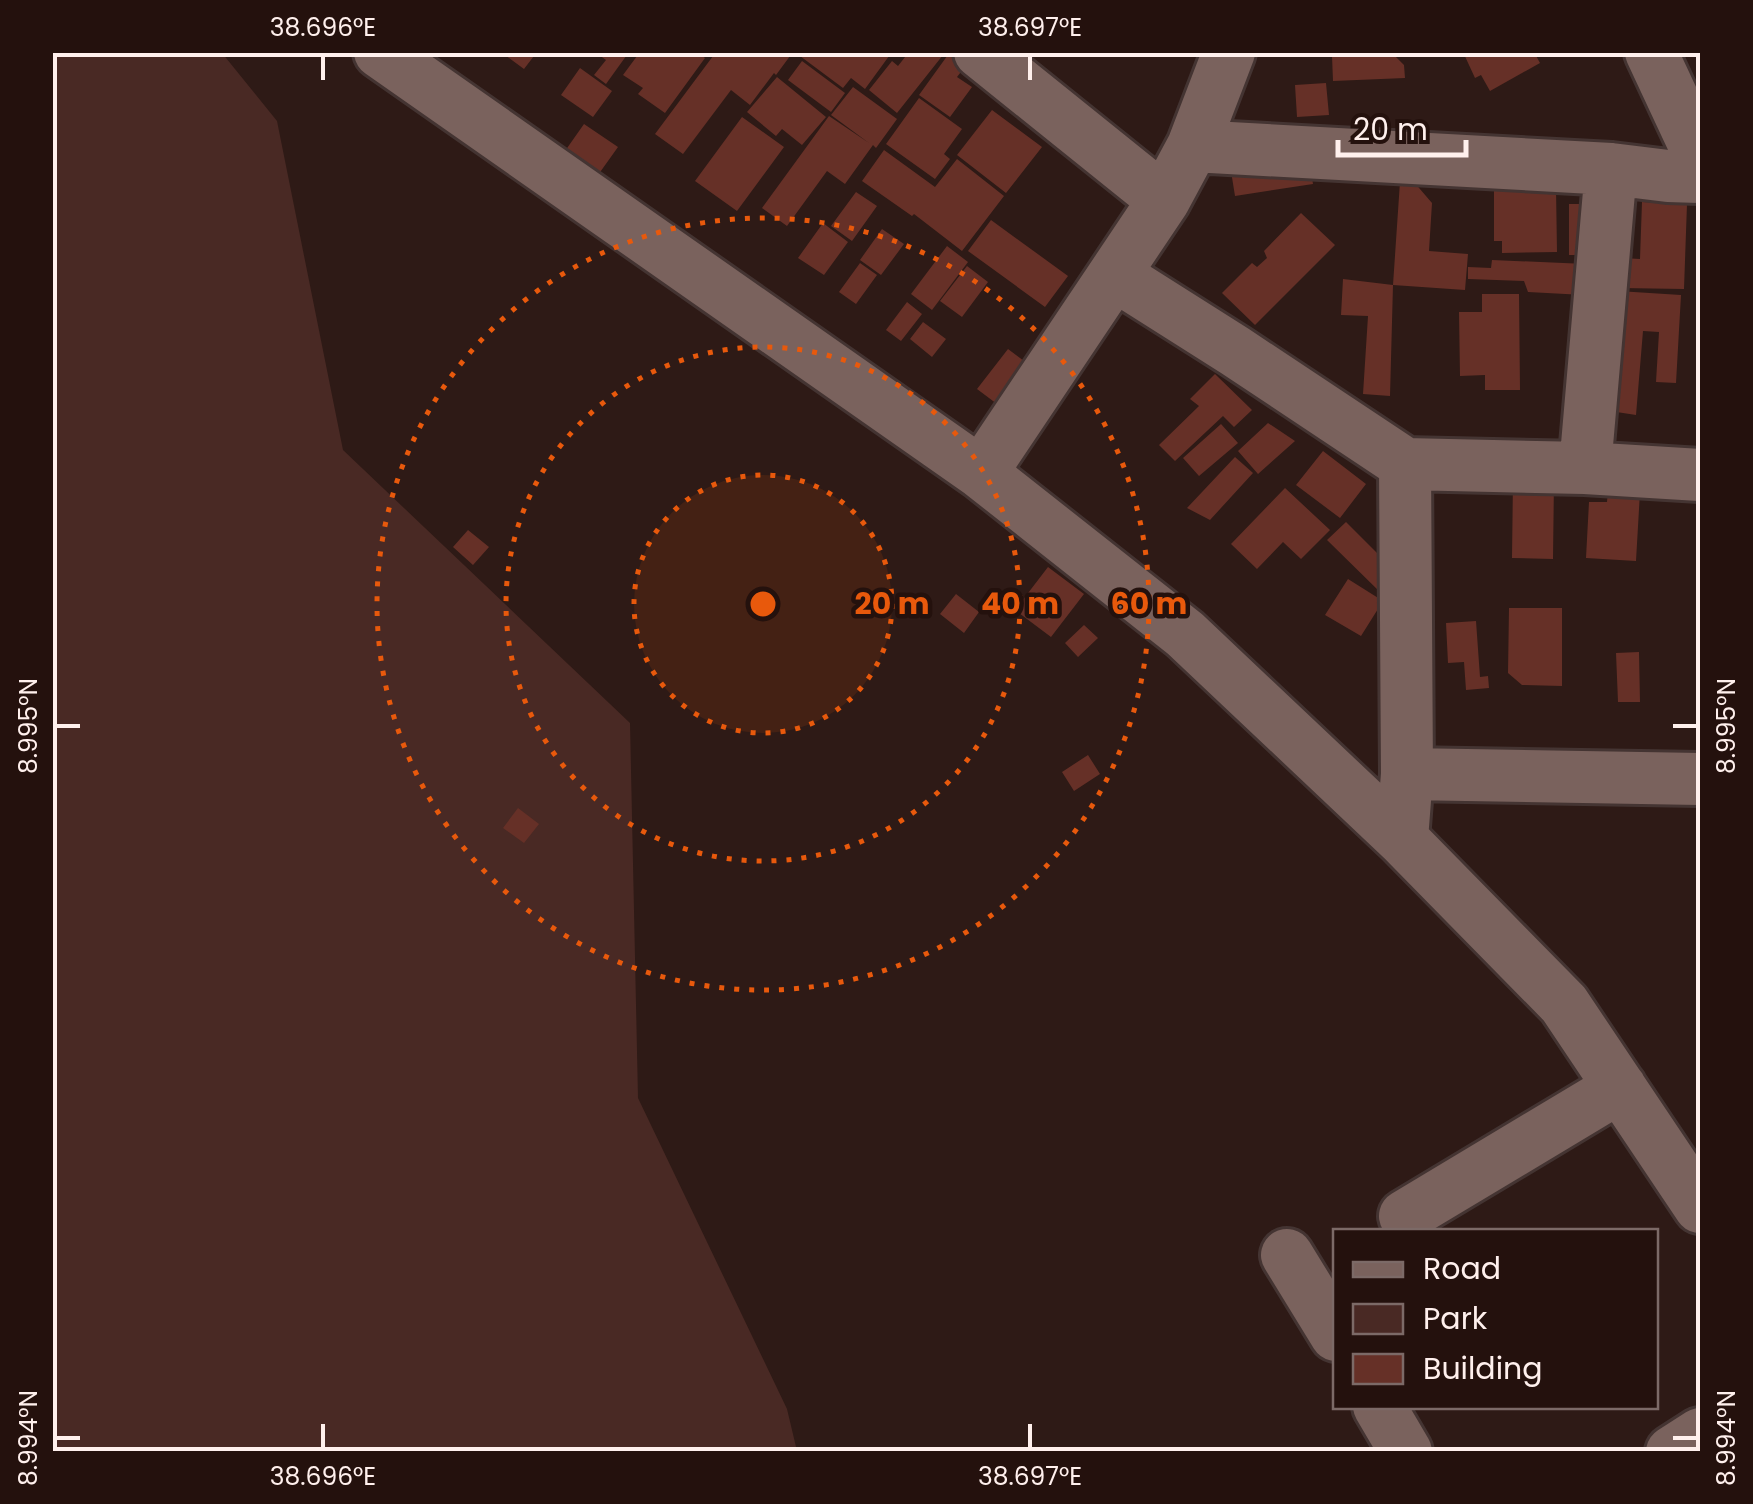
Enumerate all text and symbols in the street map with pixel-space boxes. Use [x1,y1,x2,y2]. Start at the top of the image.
text: 38.696°E [270,10,376,45]
text: 38.697°E [978,10,1082,45]
scale bar [1338,95,1466,157]
text: 20 m [1353,108,1428,151]
text: 20 m [855,582,929,625]
text: 40 m [981,582,1059,625]
text: 60 m [1111,582,1187,625]
centre of rings [745,586,781,622]
text: 8.995°N [11,678,46,774]
text: 8.995°N [1709,678,1744,774]
legend [1333,1229,1658,1409]
text: Road [1423,1247,1501,1290]
text: Park [1423,1297,1488,1340]
text: Building [1423,1347,1543,1390]
text: 8.994°N [11,1390,46,1486]
text: 8.994°N [1709,1390,1744,1486]
text: 38.696°E [270,1459,376,1494]
text: 38.697°E [978,1459,1082,1494]

